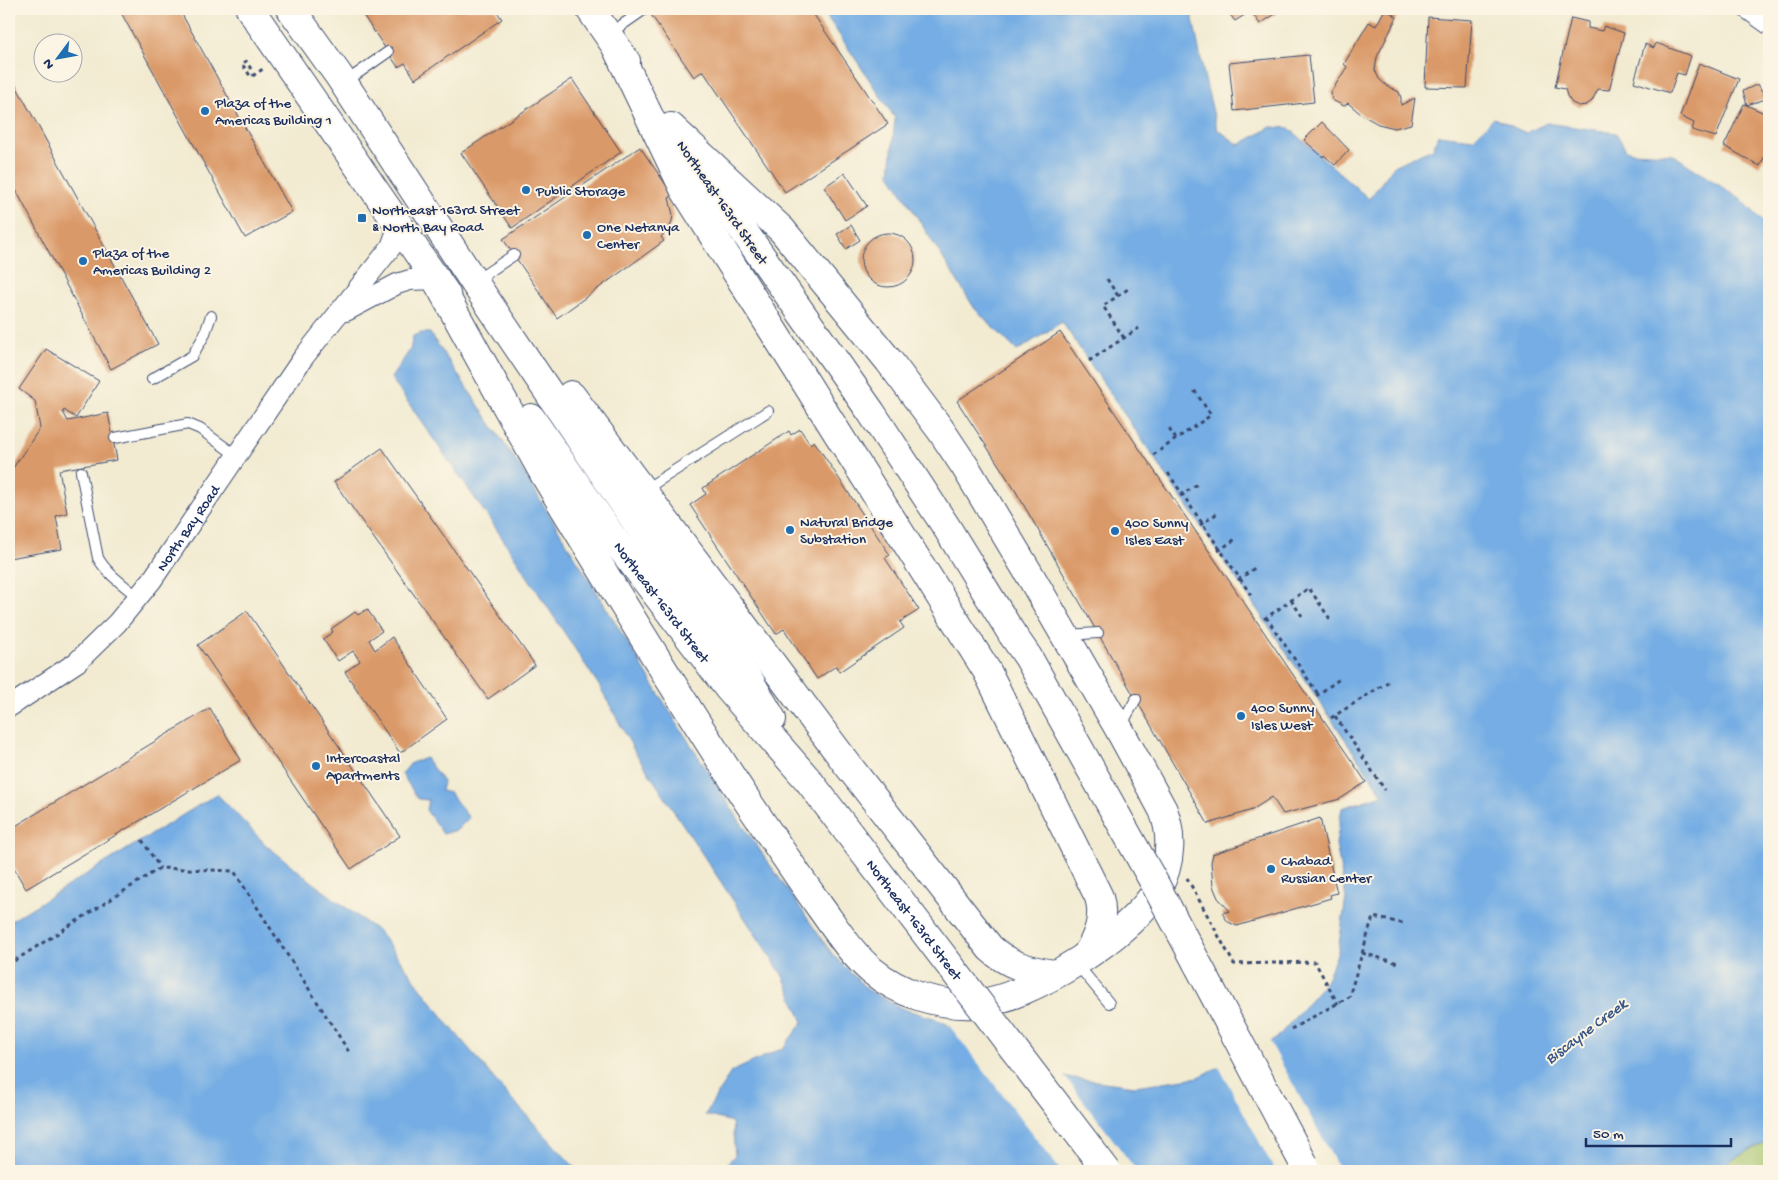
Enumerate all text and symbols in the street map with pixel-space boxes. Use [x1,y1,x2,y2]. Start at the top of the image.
north arrow [32,32,82,82]
text: N [39,55,59,72]
place label: Plaza of the Americas Building 1 [214,95,332,130]
marker: Plaza of the Americas Building 1 [199,105,211,117]
street label: Northeast 163rd Street [672,138,772,270]
place label: Public Storage [535,183,625,201]
marker: Public Storage [520,184,532,196]
place label: Northeast 163rd Street & North Bay Road [372,202,521,237]
marker: Northeast 163rd Street & North Bay Road [356,212,368,224]
place label: One Netanya Center [597,219,680,254]
marker: One Netanya Center [581,229,593,241]
place label: Plaza of the Americas Building 2 [92,245,211,280]
marker: Plaza of the Americas Building 2 [77,255,89,267]
street label: North Bay Road [153,481,226,575]
place label: Natural Bridge Substation [800,514,893,549]
place label: 400 Sunny Isles East [1125,515,1189,550]
marker: Natural Bridge Substation [784,524,796,536]
marker: 400 Sunny Isles East [1109,525,1121,537]
street label: Northeast 163rd Street [609,539,714,669]
place label: 400 Sunny Isles West [1251,700,1315,735]
marker: 400 Sunny Isles West [1235,710,1247,722]
place label: Intercoastal Apartments [326,750,400,785]
marker: Intercoastal Apartments [310,760,322,772]
place label: Chabad Russian Center [1281,853,1373,888]
street label: Northeast 163rd Street [861,856,966,986]
marker: Chabad Russian Center [1265,863,1277,875]
water label: Biscayne Creek [1543,995,1633,1070]
scale bar [1586,1115,1730,1147]
text: 50 m [1593,1126,1624,1144]

